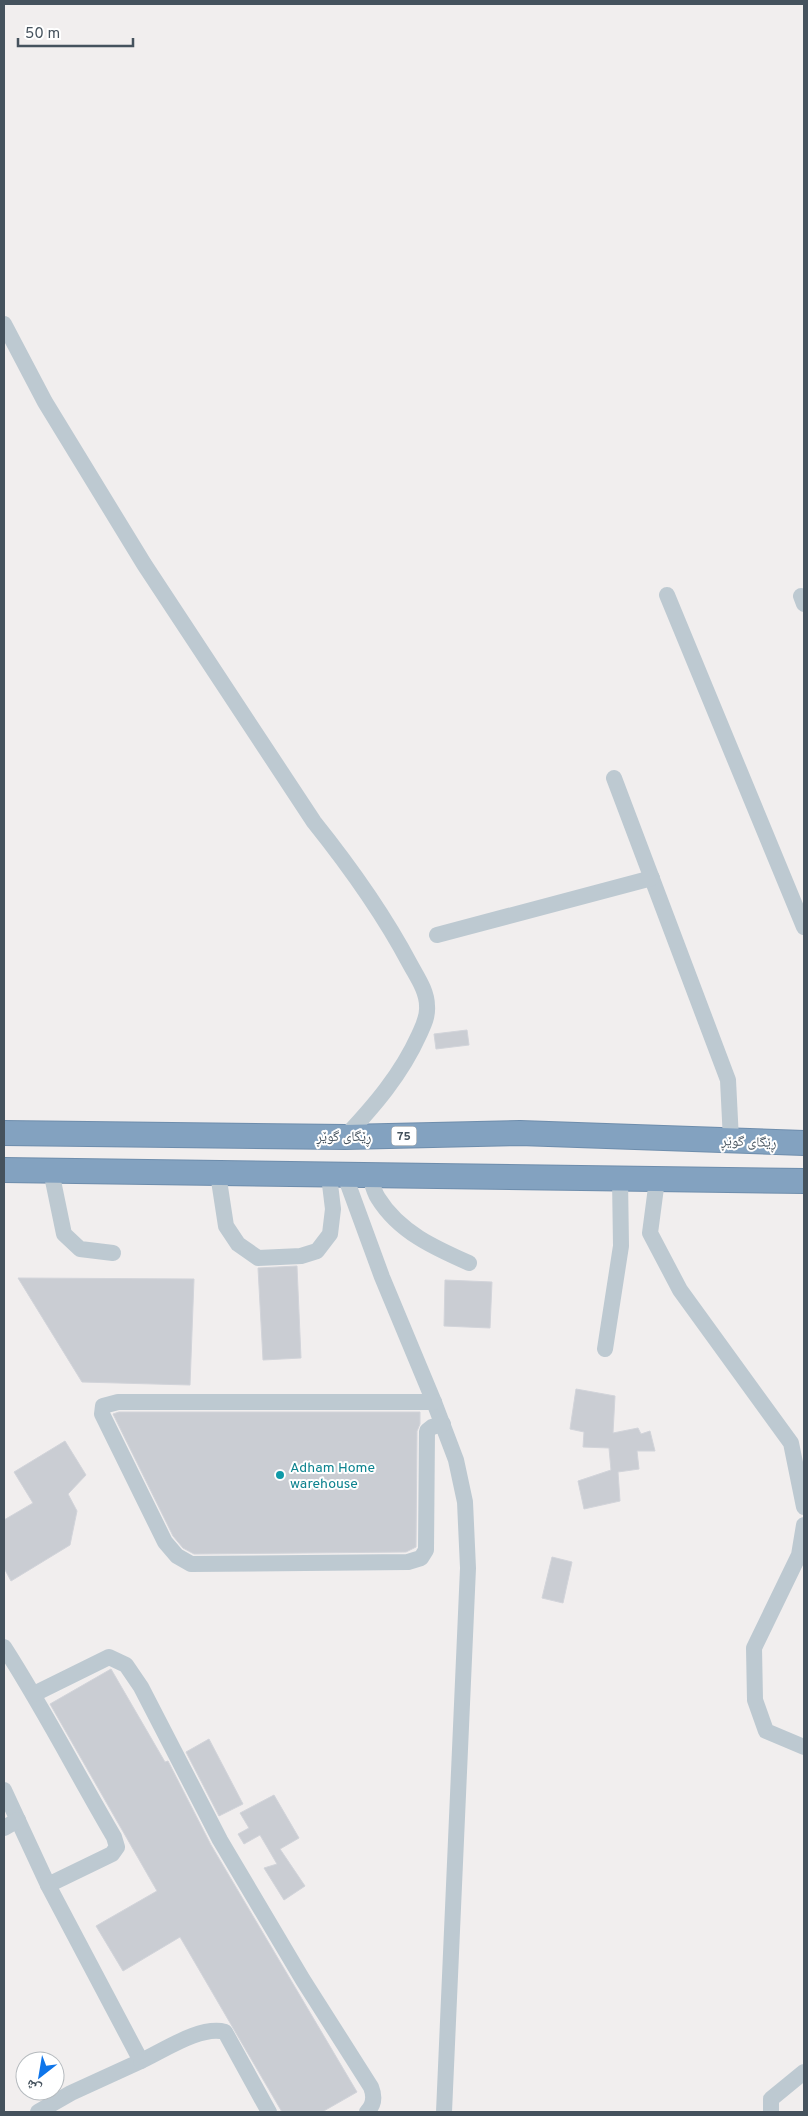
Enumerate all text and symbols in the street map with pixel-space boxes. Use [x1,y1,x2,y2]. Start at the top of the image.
scale bar [18,15,132,47]
text: 50 m [25,25,60,44]
road number: 75 [392,1126,416,1146]
street label: ڕێگای گوێڕ [316,1129,371,1148]
street label: ڕێگای گوێڕ [720,1133,777,1154]
place label: Adham Home warehouse [290,1460,375,1493]
marker: Adham Home warehouse [274,1469,286,1481]
north arrow [15,2051,65,2101]
text: ش [23,2075,45,2097]

